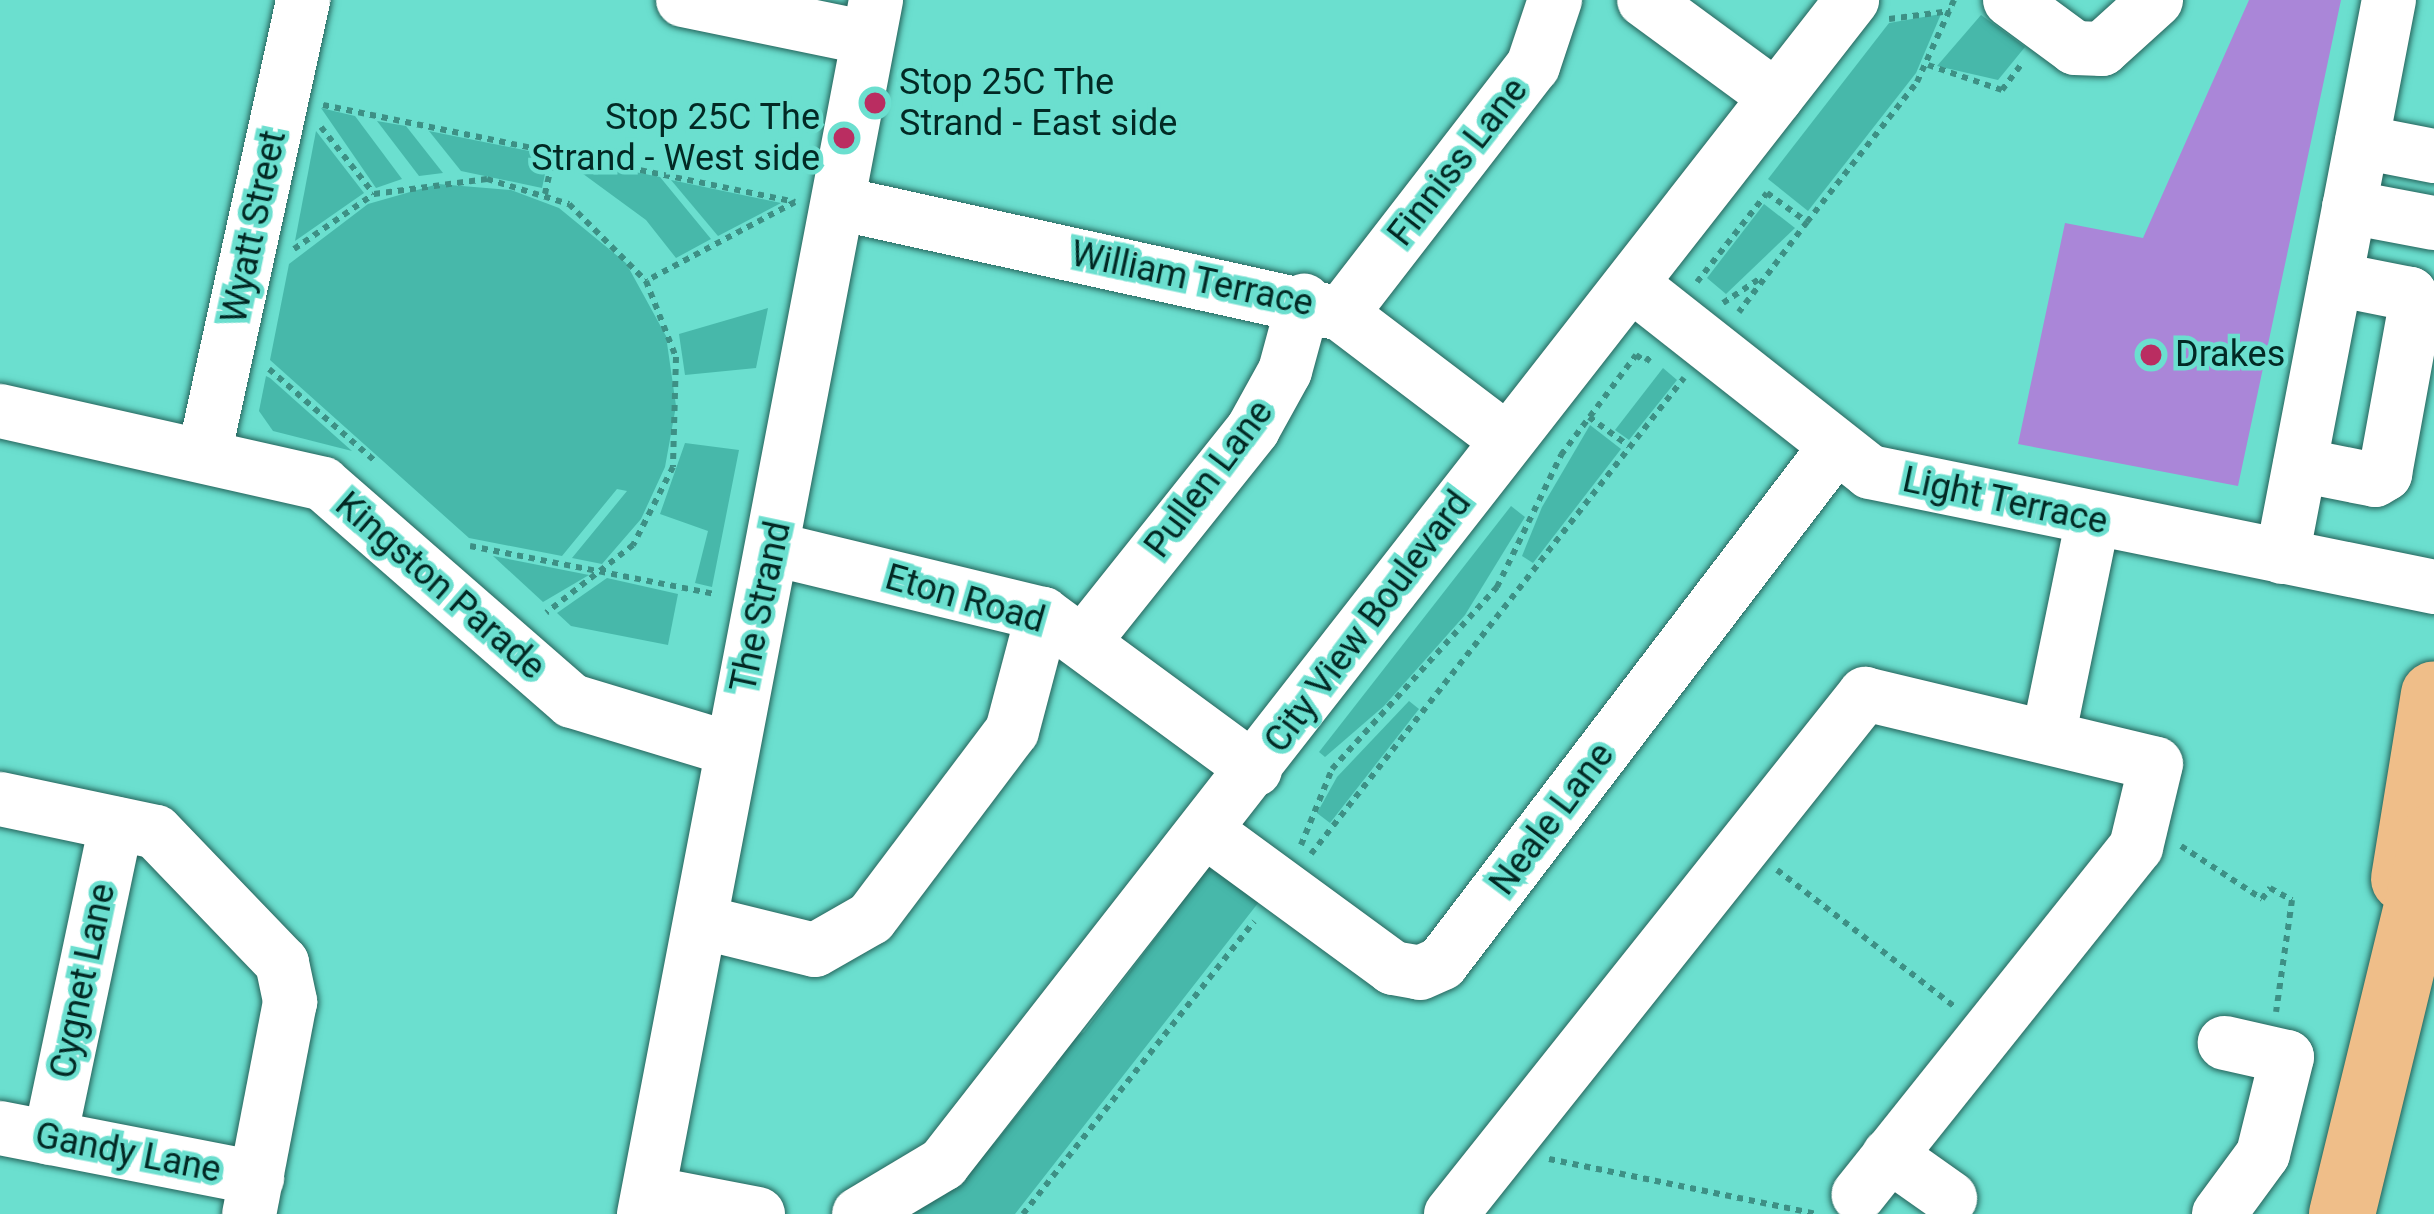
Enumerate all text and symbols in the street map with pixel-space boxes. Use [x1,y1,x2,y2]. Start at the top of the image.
place label: Stop 25C The Strand - East side [899,60,1177,145]
street label: Finniss Lane [1379,69,1537,255]
marker: Stop 25C The Strand - East side [862,90,888,116]
place label: Stop 25C The Strand - West side [531,95,820,180]
marker: Stop 25C The Strand - West side [831,125,857,151]
street label: Wyatt Street [213,127,295,327]
street label: William Terrace [1067,232,1317,326]
place label: Drakes [2175,333,2285,377]
marker: Drakes [2138,342,2164,368]
street label: Pullen Lane [1136,392,1282,566]
street label: Light Terrace [1898,458,2112,544]
street label: Kingston Parade [326,483,554,689]
street label: City View Boulevard [1256,483,1480,761]
street label: The Strand [722,518,800,696]
street label: Eton Road [880,556,1050,642]
street label: Neale Lane [1481,734,1623,904]
street label: Cygnet Lane [41,880,125,1082]
street label: Gandy Lane [32,1114,224,1192]

